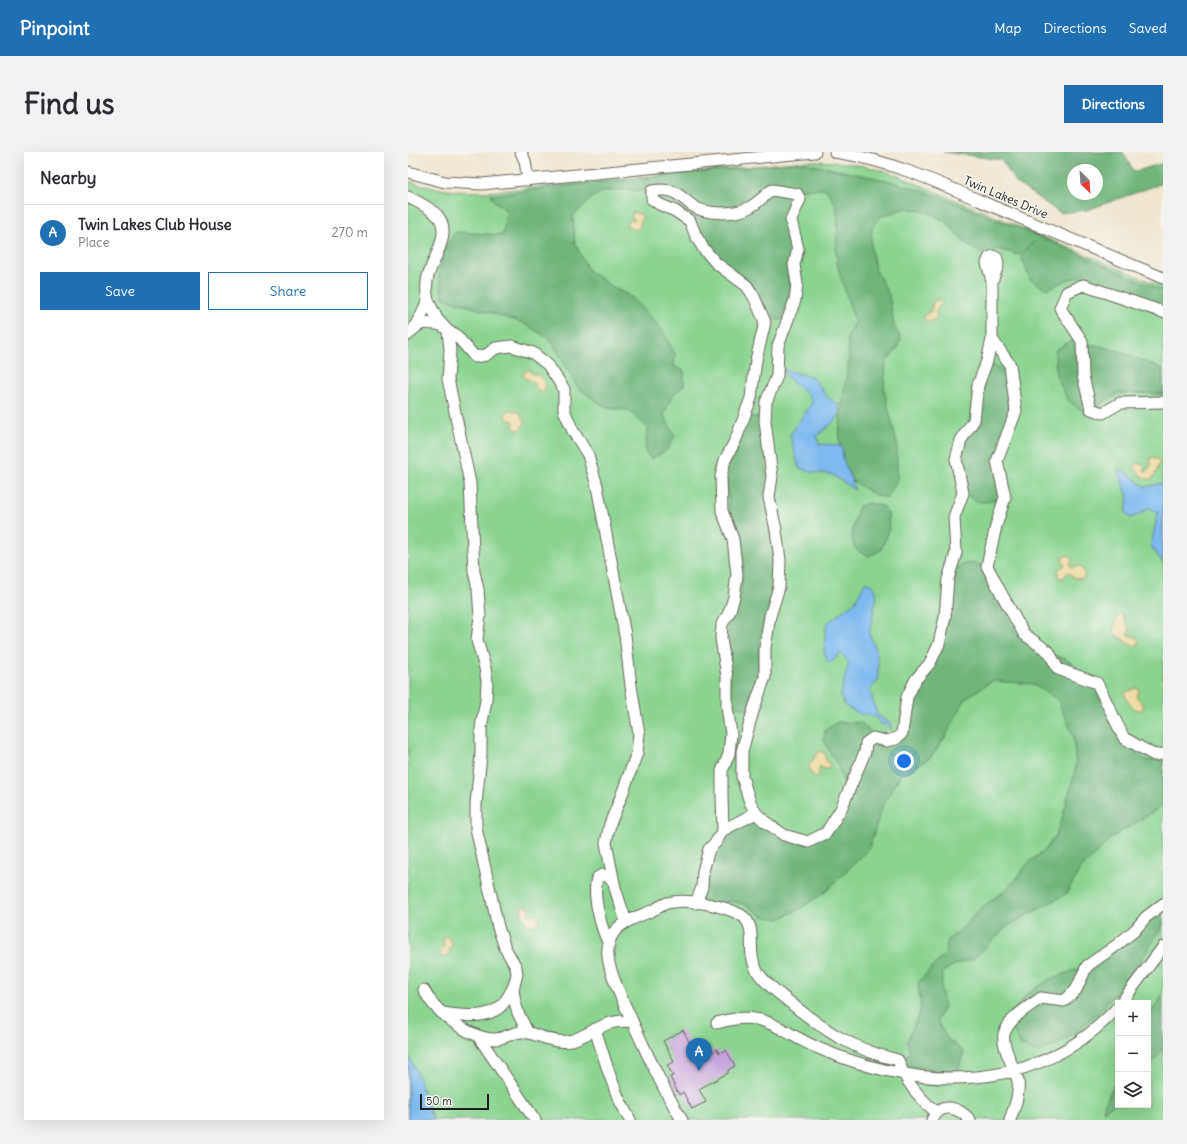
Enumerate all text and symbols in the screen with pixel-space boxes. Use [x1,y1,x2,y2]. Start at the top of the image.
text: Pinpoint [20,16,90,40]
text: Map [994,19,1021,37]
text: Directions [1043,19,1107,37]
text: Saved [1129,19,1167,37]
button: Directions [1064,85,1163,123]
text: Find us [24,86,115,122]
north arrow [1067,164,1103,200]
text: Nearby [40,167,96,189]
street label: Twin Lakes Drive [962,173,1050,221]
text: Twin Lakes Club House [78,215,232,234]
text: A [49,224,57,241]
text: 270 m [331,224,368,241]
text: Place [78,234,109,251]
button: Save [40,272,200,310]
button: Share [208,272,368,310]
your location [894,751,914,771]
map controls [1115,1000,1151,1108]
button: + [1115,1000,1151,1036]
button: − [1115,1036,1151,1072]
pin: A [686,1038,712,1071]
button: layers [1115,1072,1151,1108]
scale bar [420,1092,489,1111]
text: 50 m [426,1094,452,1108]

